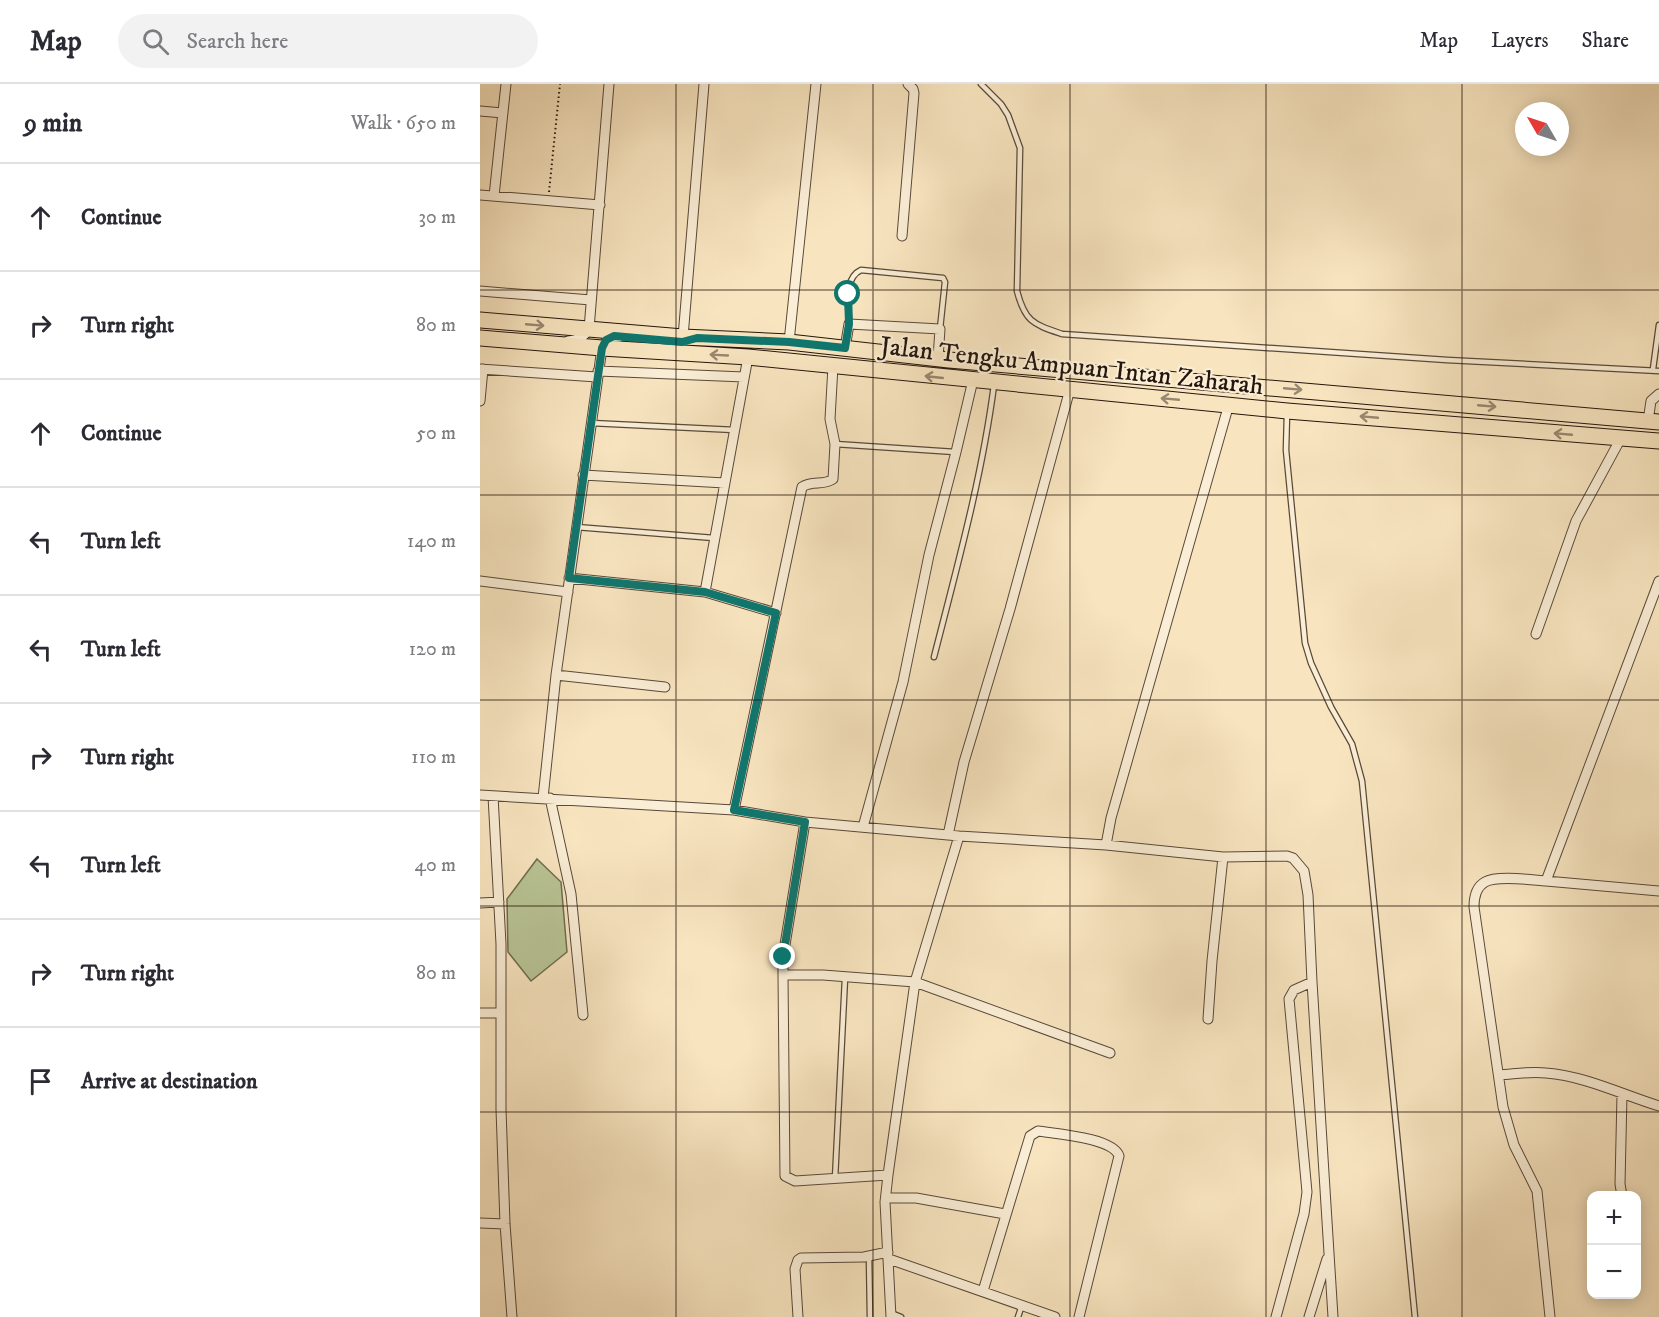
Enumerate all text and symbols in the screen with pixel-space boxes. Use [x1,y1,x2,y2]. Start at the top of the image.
search box [118,14,538,68]
text: Map [30,24,82,59]
icon: search [139,25,172,58]
text: Search here [187,28,288,55]
text: Map [1419,28,1458,54]
text: Layers [1491,28,1549,54]
text: Share [1582,28,1629,54]
north arrow [1515,102,1569,156]
text: 9 min [24,107,82,140]
text: Walk · 650 m [351,111,456,136]
icon: ahead [24,201,57,234]
text: Continue [81,204,162,231]
text: 30 m [418,205,456,230]
route start [834,280,860,306]
icon: right [24,309,57,342]
text: Turn right [81,312,174,339]
text: 80 m [416,313,456,338]
one-way arrow [524,320,544,331]
street label: Jalan Tengku Ampuan Intan Zaharah [877,330,1265,403]
one-way arrow [710,350,730,361]
one-way arrow [925,371,945,382]
one-way arrow [1282,384,1302,395]
one-way arrow [1161,393,1181,404]
one-way arrow [1476,401,1496,412]
one-way arrow [1359,412,1379,423]
icon: ahead [24,417,57,450]
text: Continue [81,420,162,447]
text: 50 m [416,421,456,446]
one-way arrow [1553,428,1573,439]
icon: left [24,525,57,558]
text: Turn left [81,528,161,555]
text: 140 m [407,529,456,554]
icon: left [24,633,57,666]
text: Turn left [81,636,161,663]
text: 120 m [409,637,456,662]
icon: right [24,741,57,774]
text: Turn right [81,744,174,771]
text: 110 m [411,745,456,770]
icon: left [24,849,57,882]
text: Turn left [81,852,161,879]
text: 40 m [414,853,456,878]
route end [769,943,795,969]
icon: right [24,957,57,990]
text: Turn right [81,960,174,987]
text: 80 m [416,961,456,986]
icon: arrive [24,1065,57,1098]
text: Arrive at destination [81,1068,258,1095]
map controls [1587,1191,1641,1299]
button: + [1587,1191,1641,1245]
button: − [1587,1245,1641,1299]

